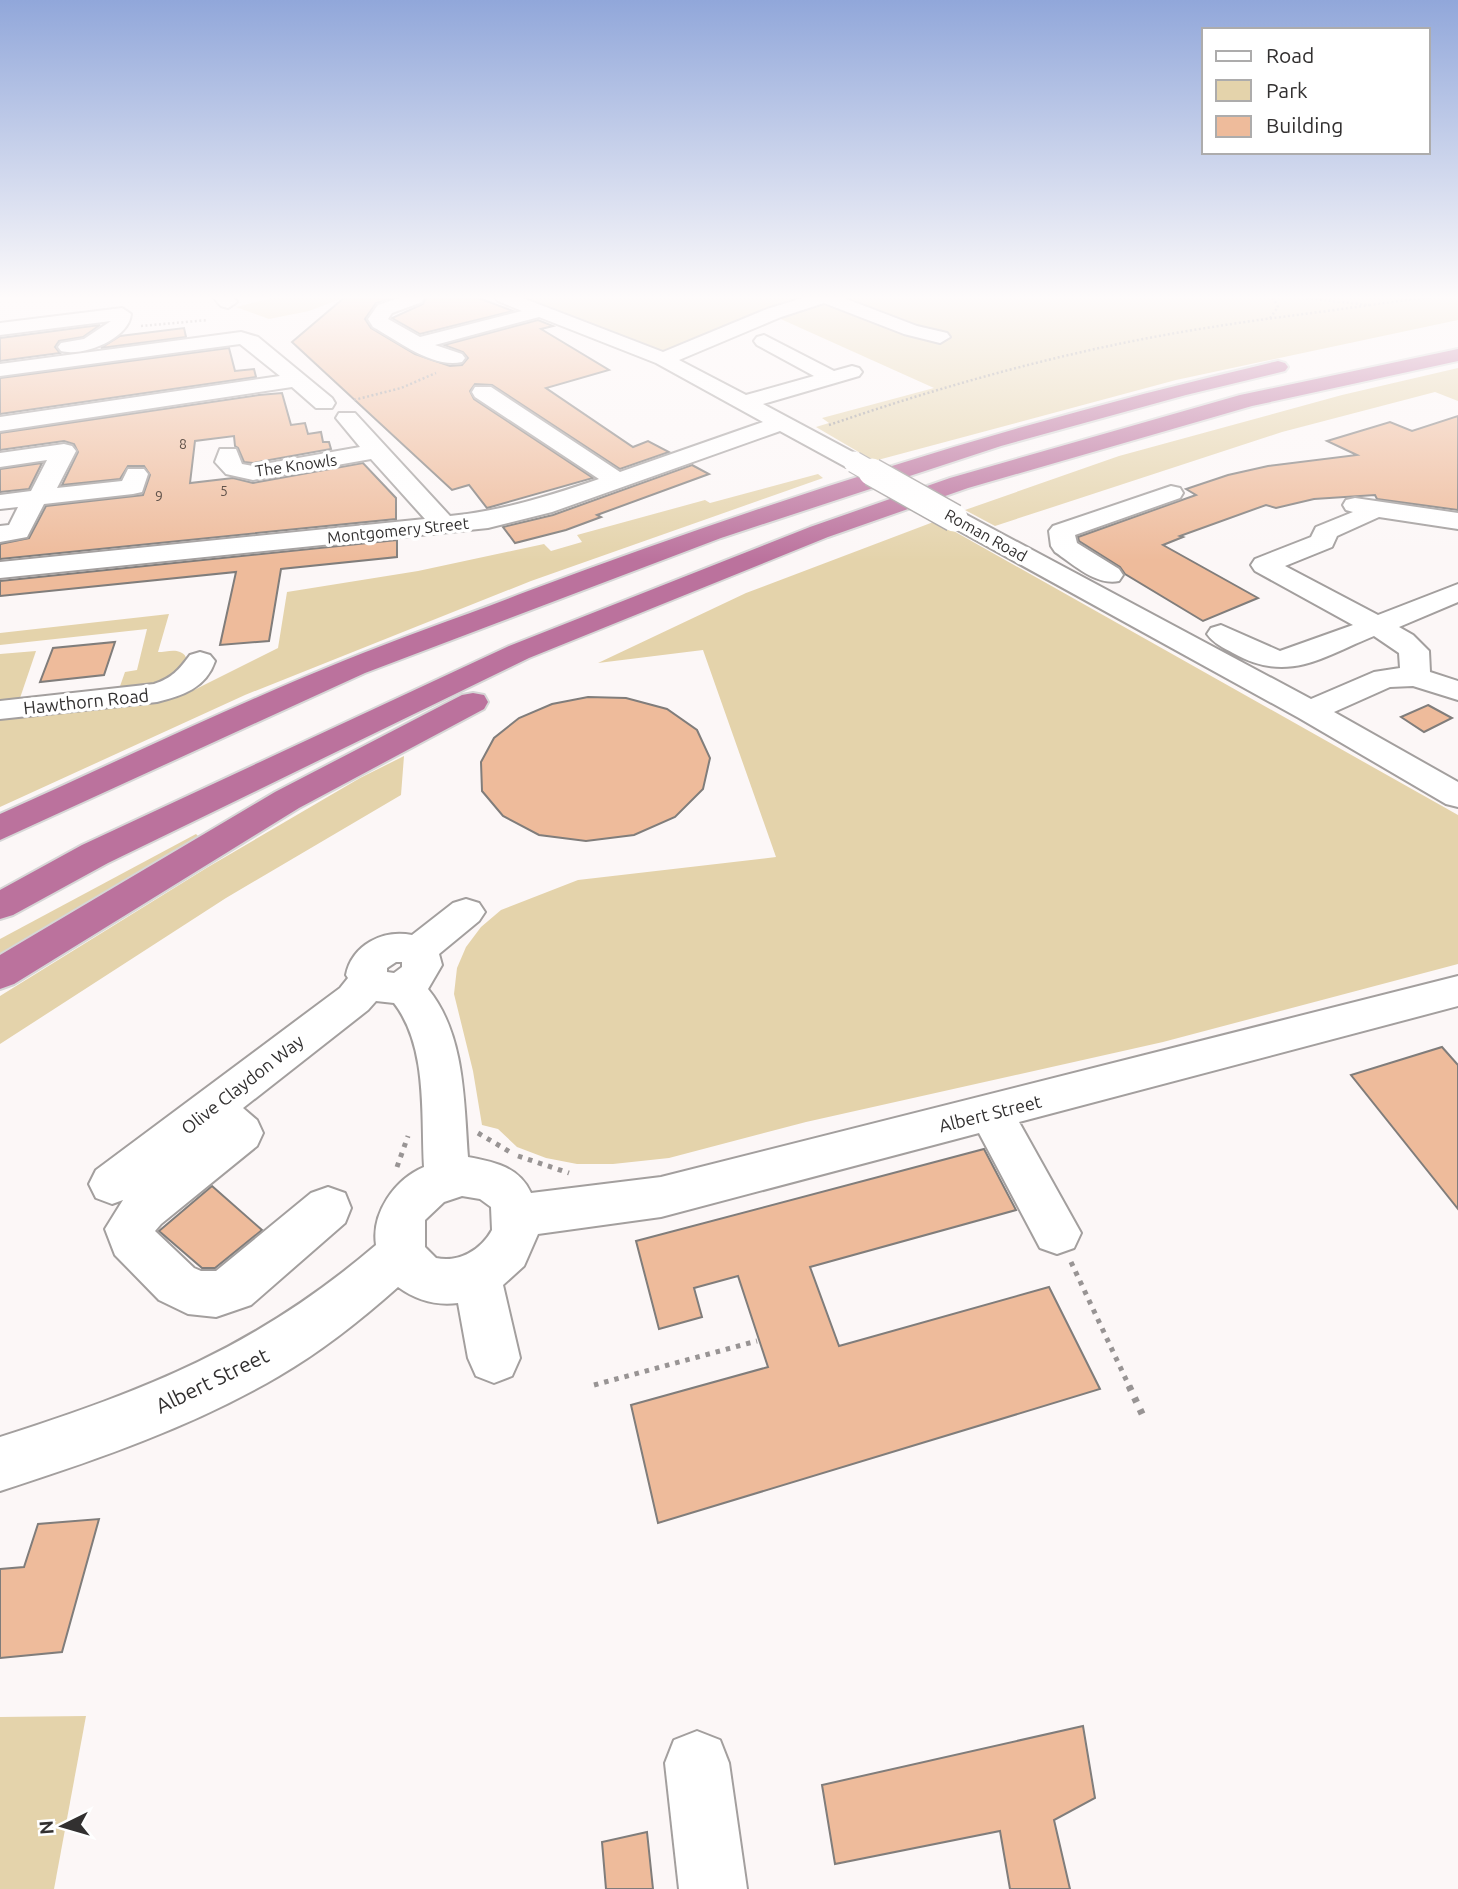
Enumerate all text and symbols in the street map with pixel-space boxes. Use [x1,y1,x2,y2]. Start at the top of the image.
legend [1202,28,1430,154]
text: Road [1266,43,1314,67]
text: Park [1266,78,1308,102]
text: Building [1266,113,1343,137]
house number: 8 [179,436,187,452]
street label: The Knowls [254,450,338,480]
house number: 5 [220,483,228,499]
house number: 9 [155,488,163,504]
street label: Roman Road [942,505,1030,565]
street label: Montgomery Street [326,514,470,546]
street label: Hawthorn Road [22,684,150,718]
street label: Olive Claydon Way [177,1030,307,1138]
street label: Albert Street [937,1091,1043,1135]
street label: Albert Street [152,1342,272,1418]
north arrow [28,1791,98,1861]
text: N [34,1819,58,1836]

